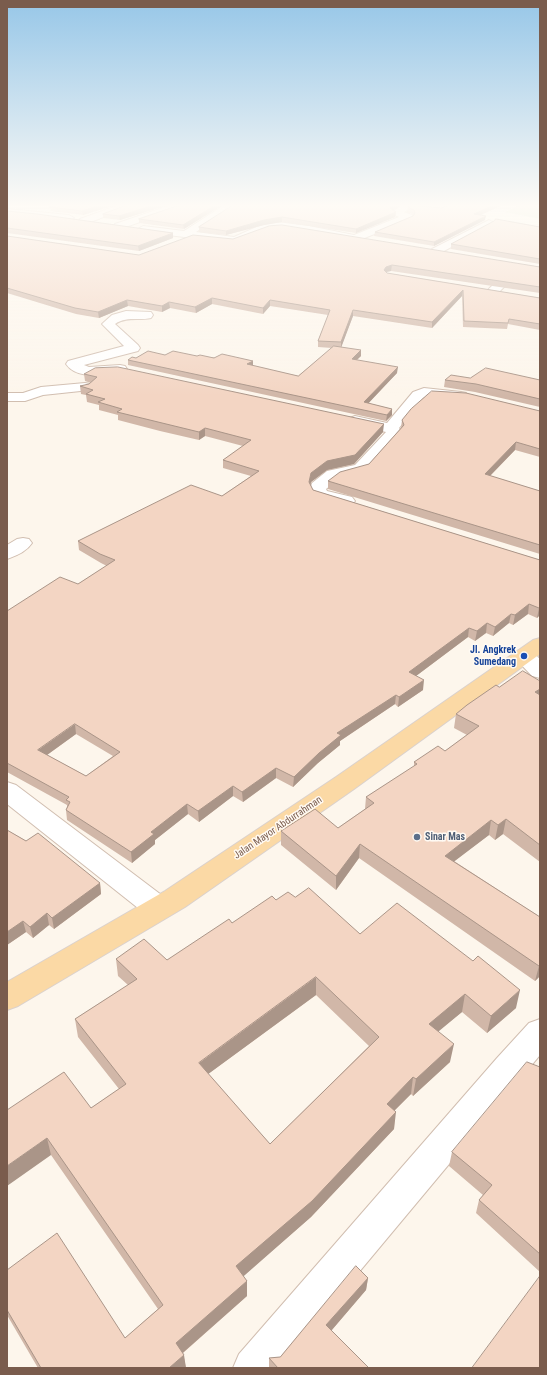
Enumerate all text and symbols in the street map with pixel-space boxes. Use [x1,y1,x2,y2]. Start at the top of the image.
place label: Jl. Angkrek Sumedang [470,644,516,668]
marker: Jl. Angkrek Sumedang [519,651,529,661]
street label: Jalan Mayor Abdurrahman [232,794,324,862]
place label: Sinar Mas [425,831,465,843]
marker: Sinar Mas [412,832,422,842]

